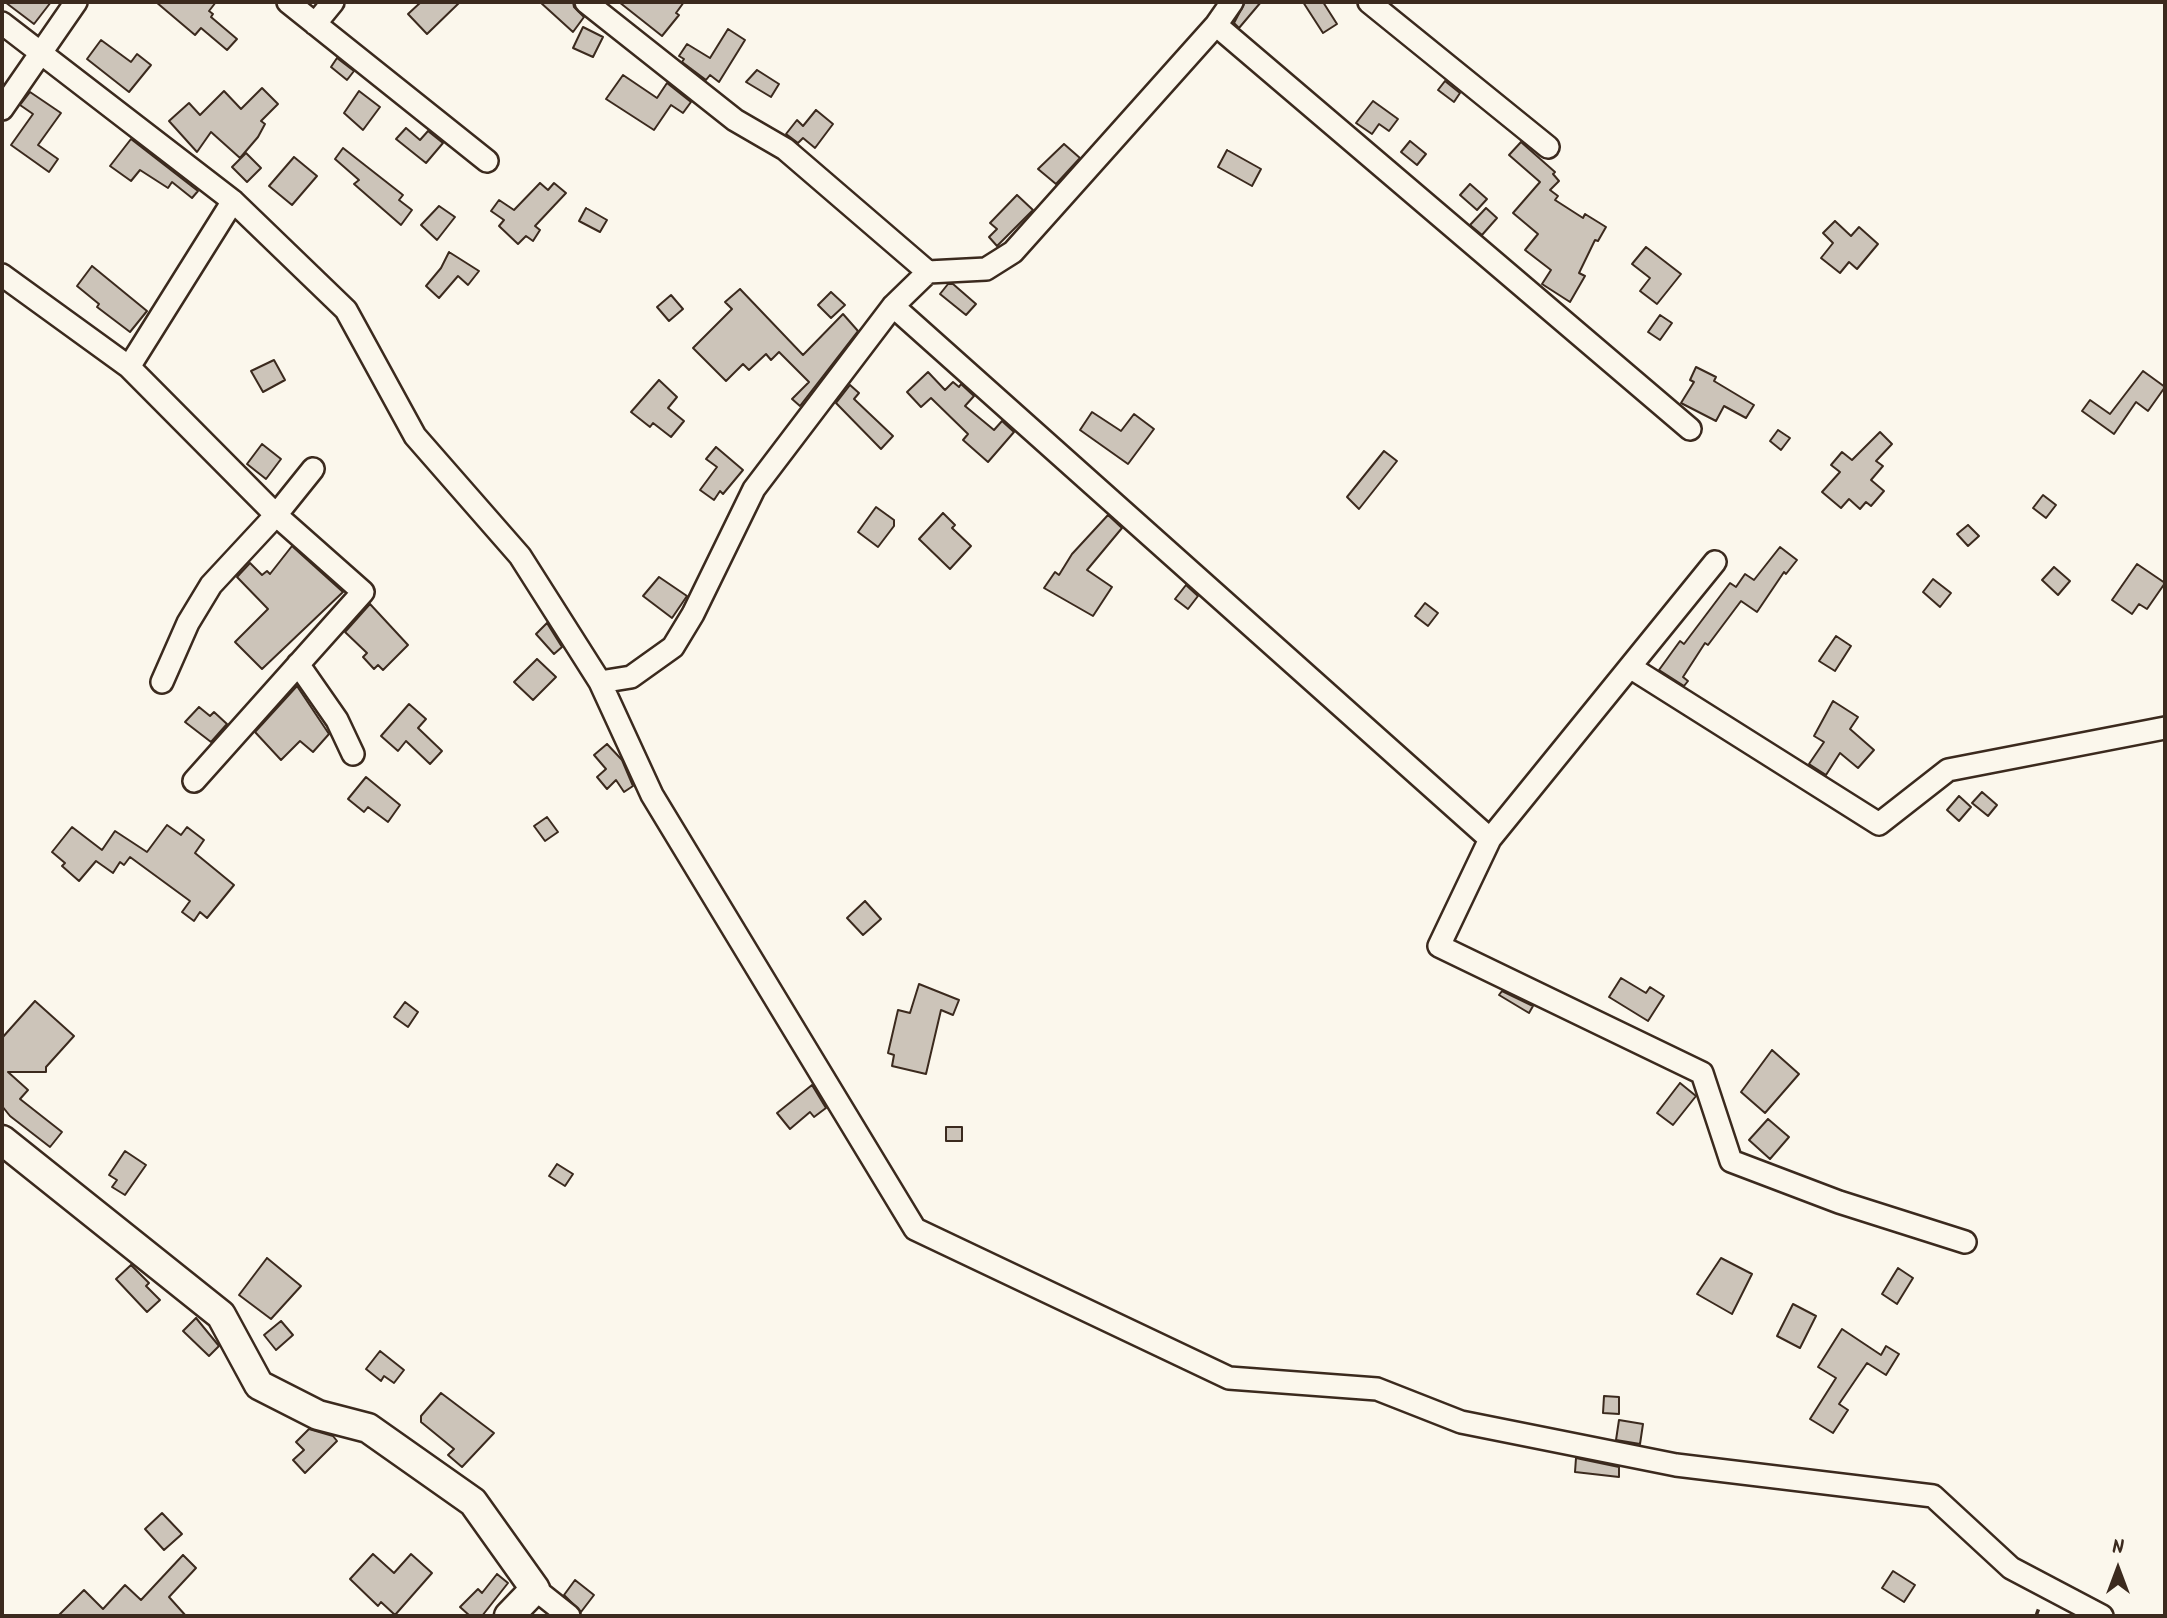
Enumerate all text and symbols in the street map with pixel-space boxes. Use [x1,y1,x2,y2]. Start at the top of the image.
text: N [2112,1533,2124,1563]
north arrow [2083,1534,2153,1604]

